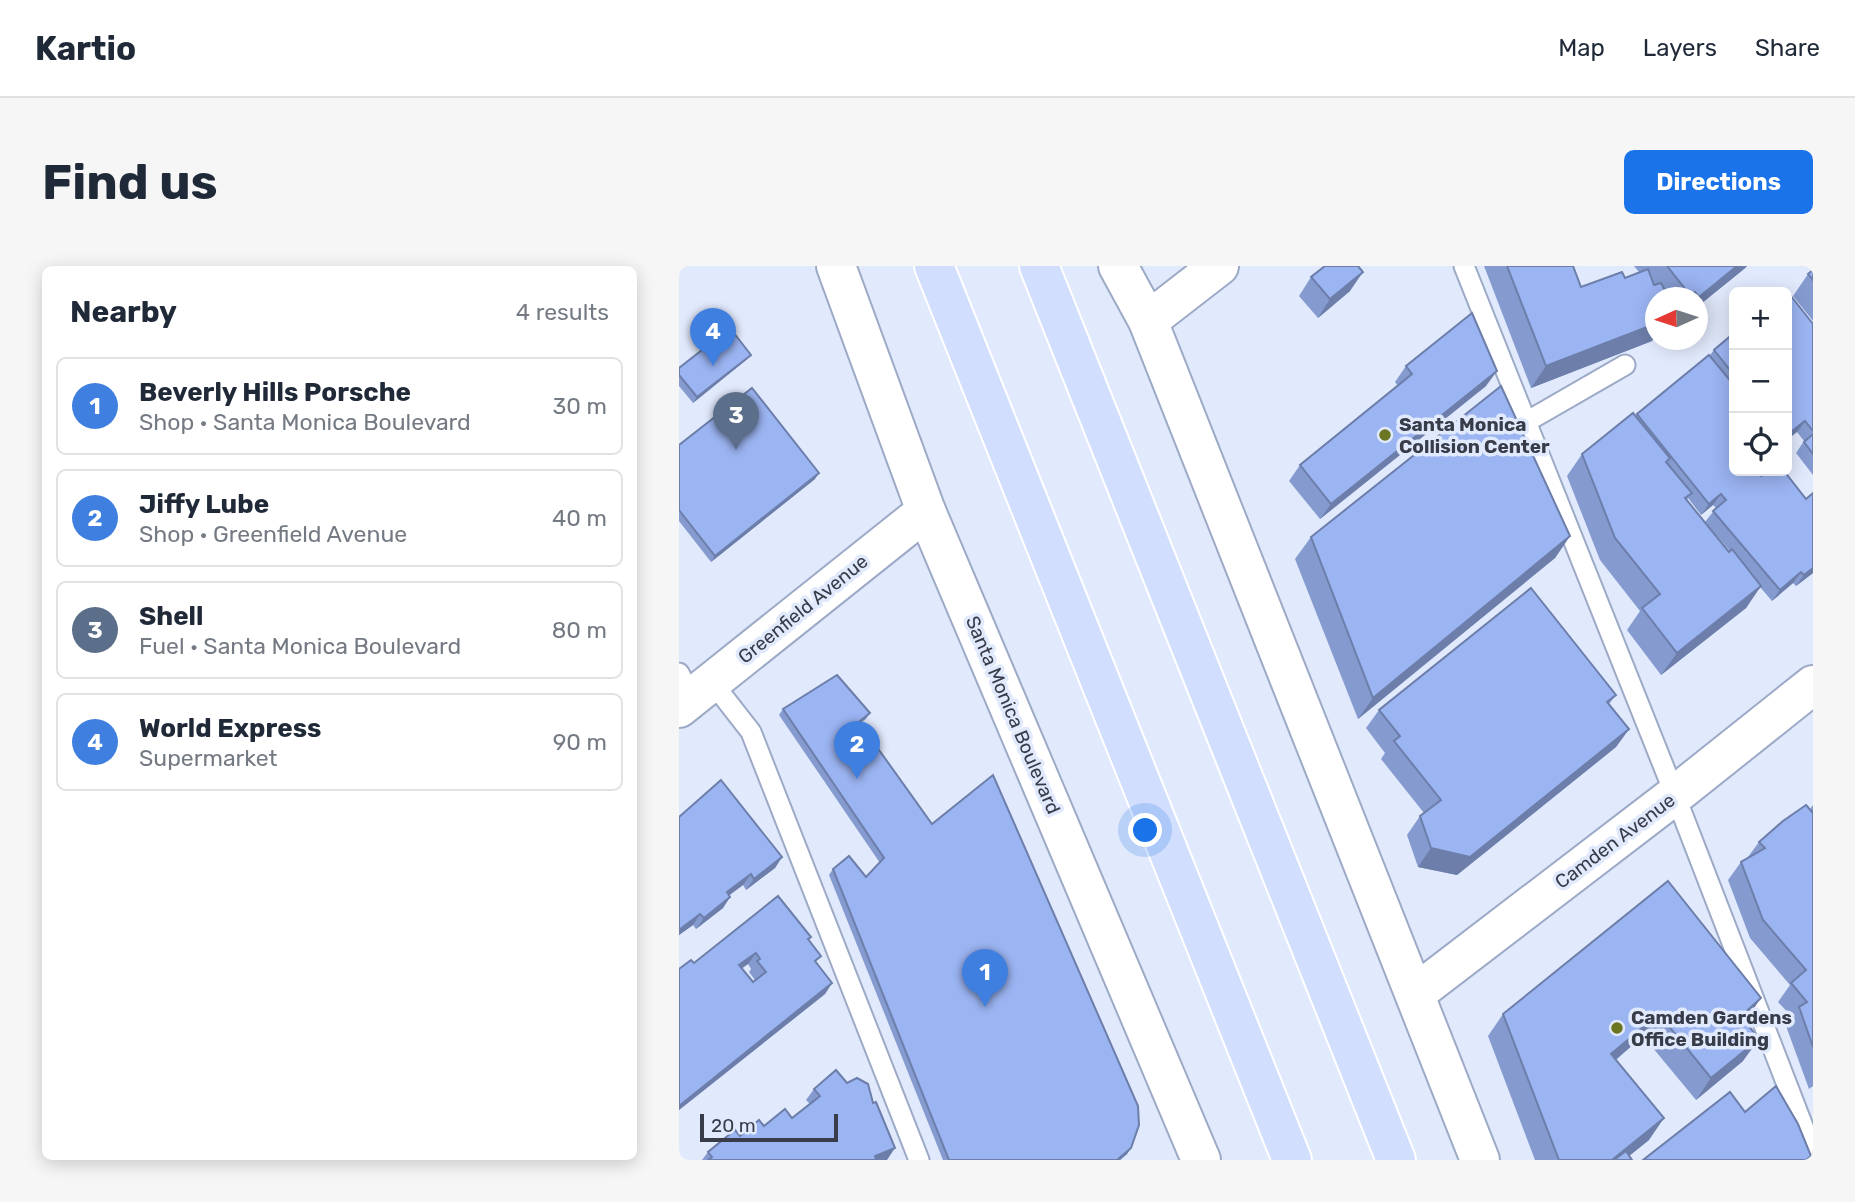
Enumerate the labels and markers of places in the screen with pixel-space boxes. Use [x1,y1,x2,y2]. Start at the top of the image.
pin: 4 [690,308,736,366]
pin: 3 [713,392,759,450]
place label: Santa Monica Collision Center [1399,413,1550,458]
marker: Santa Monica Collision Center [1377,427,1393,443]
pin: 2 [834,721,880,779]
pin: 1 [962,949,1008,1007]
place label: Camden Gardens Office Building [1631,1006,1792,1051]
marker: Camden Gardens Office Building [1609,1020,1625,1036]

